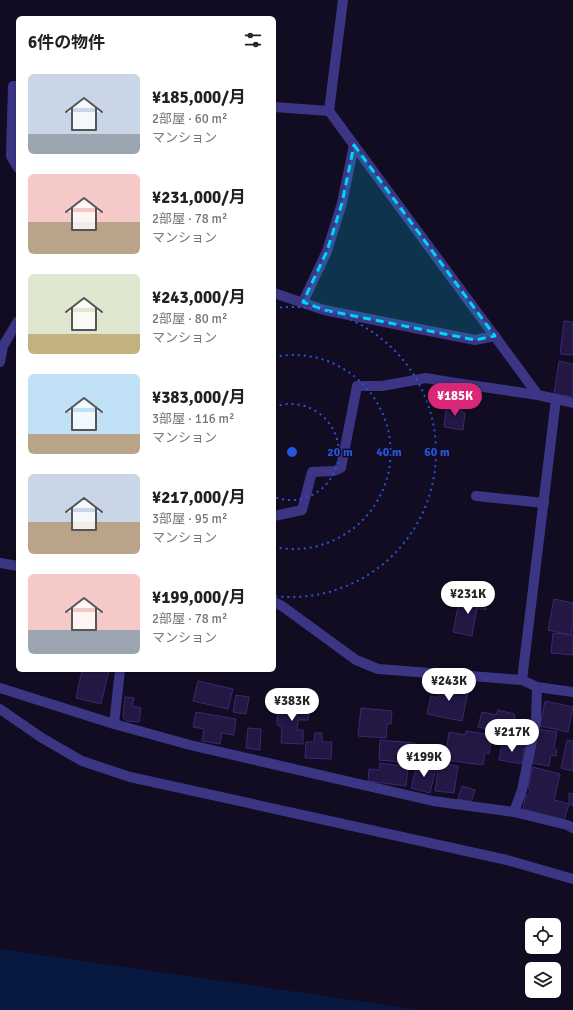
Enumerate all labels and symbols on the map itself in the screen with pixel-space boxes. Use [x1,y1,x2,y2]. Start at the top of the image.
pin: ¥185K [427,383,483,417]
centre of rings [285,445,299,459]
text: 20 m [327,445,353,460]
text: 40 m [376,445,402,460]
text: 60 m [424,445,450,460]
pin: ¥231K [440,581,496,615]
pin: ¥243K [421,668,477,702]
pin: ¥383K [264,688,320,722]
pin: ¥217K [484,719,540,753]
pin: ¥199K [396,744,452,778]

